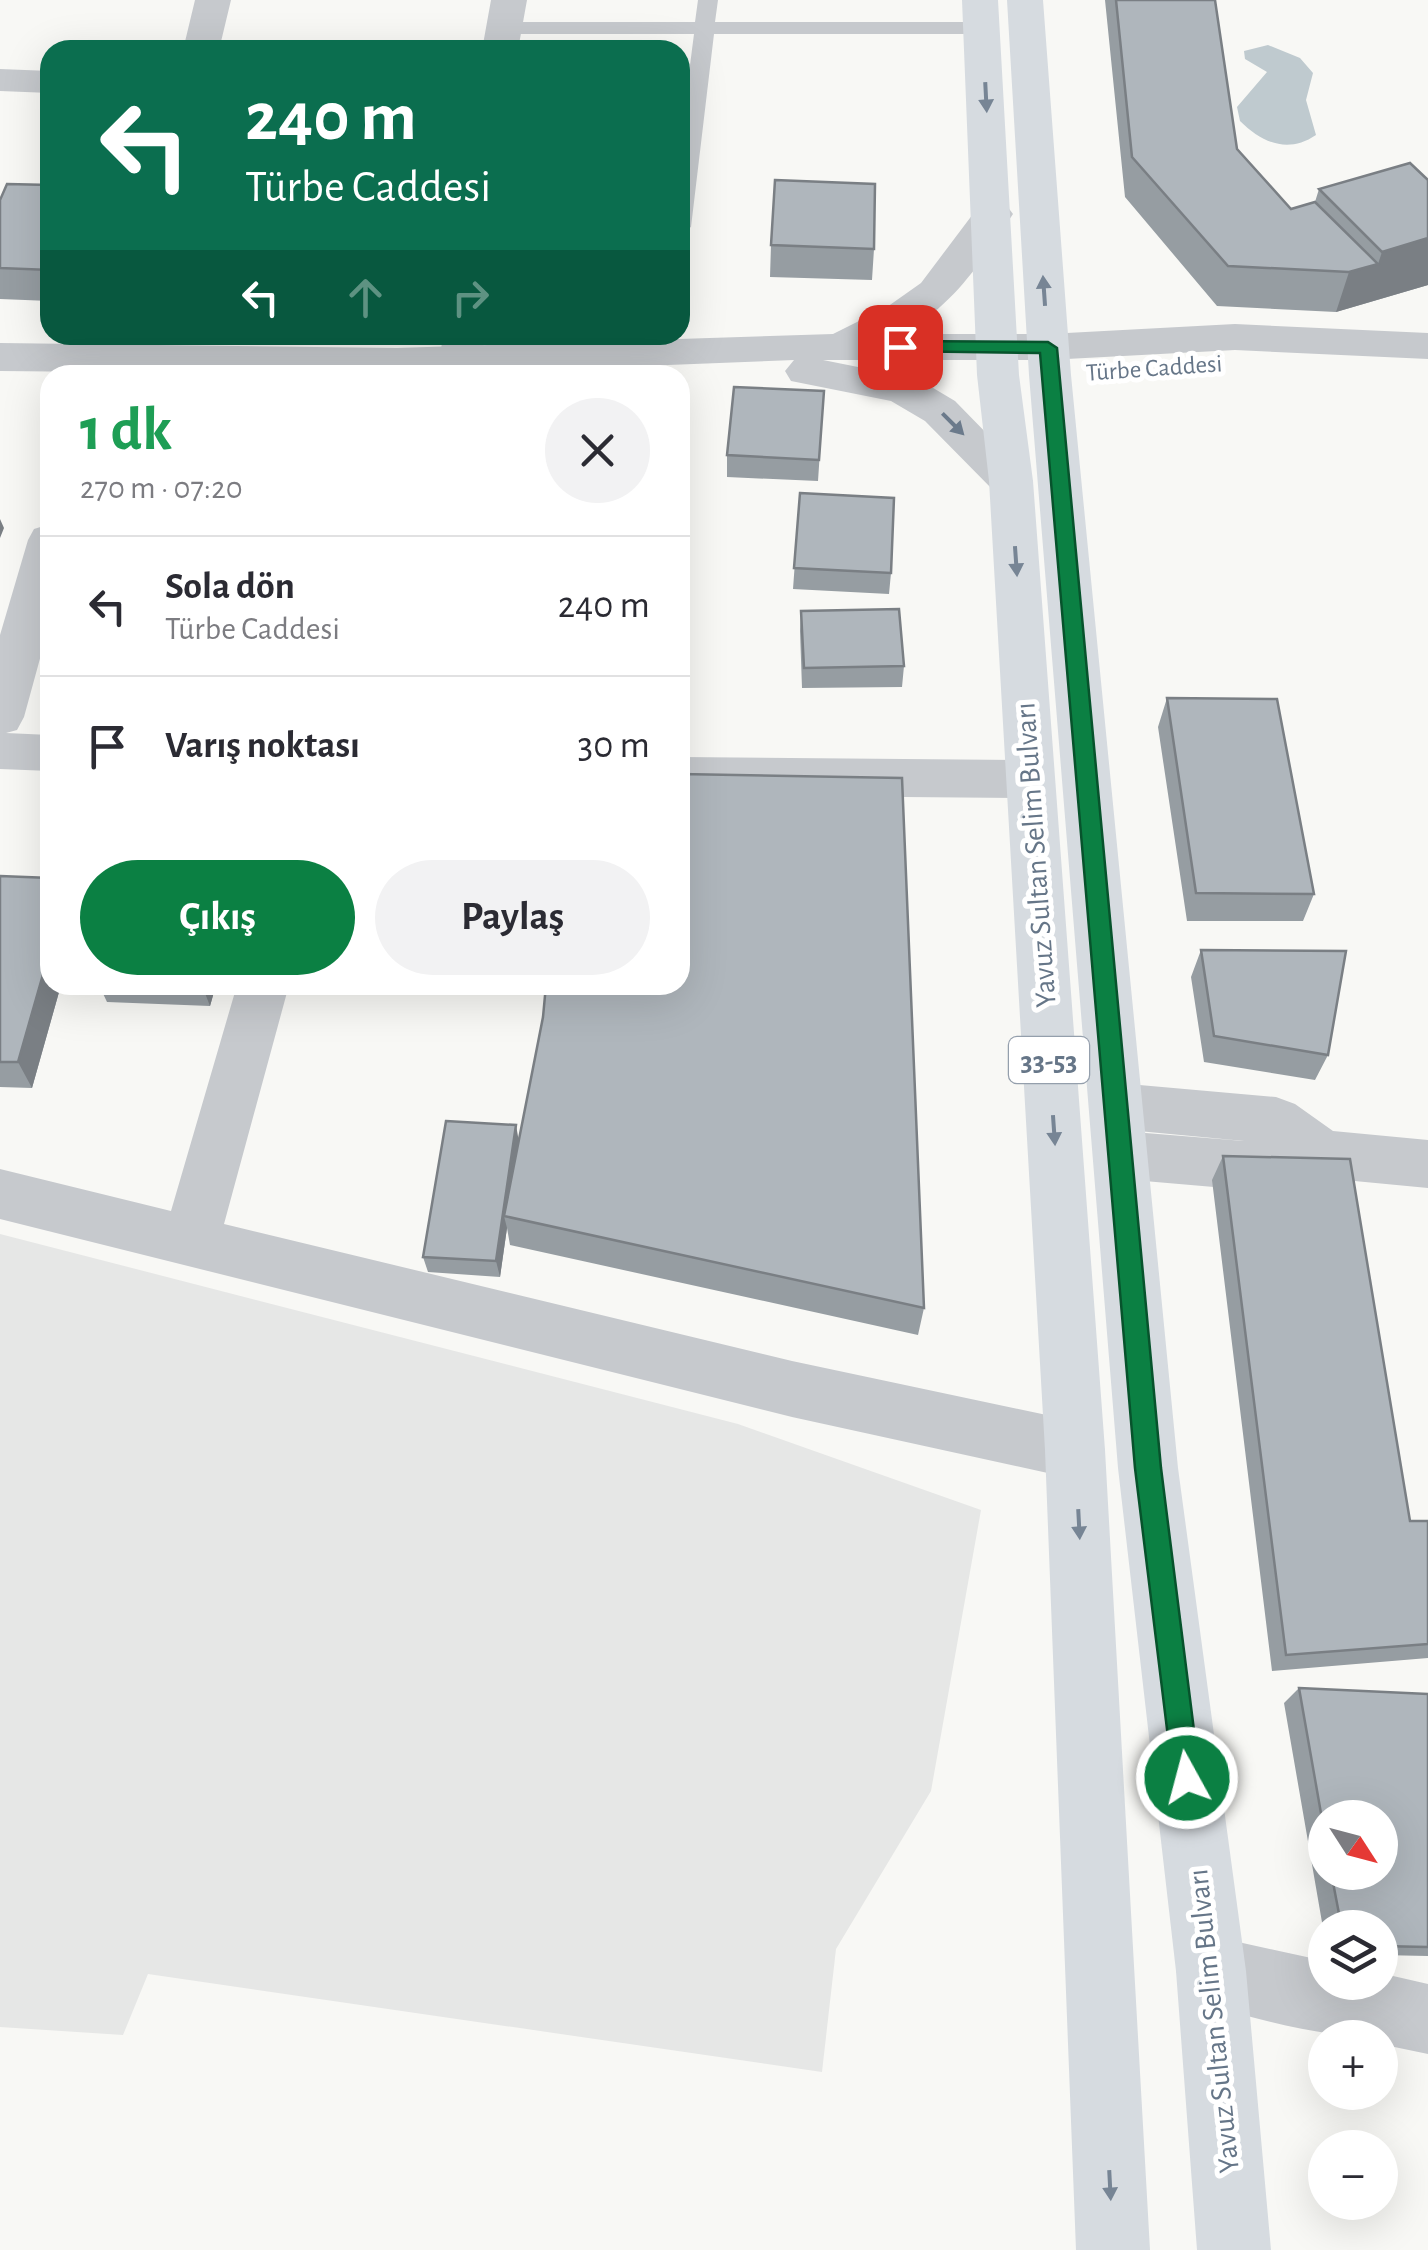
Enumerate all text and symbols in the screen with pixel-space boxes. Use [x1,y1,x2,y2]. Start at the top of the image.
icon: left [80,80,210,210]
one-way arrow [978,82,994,114]
text: 240 m [245,83,417,153]
text: Türbe Caddesi [245,165,491,210]
icon: left [233,270,288,325]
icon: ahead [338,270,393,325]
icon: right [443,270,498,325]
one-way arrow [1036,275,1052,307]
pin [858,305,943,390]
icon: arrive [873,320,928,375]
street label: Türbe Caddesi [1085,351,1223,386]
button: close [545,398,650,503]
text: 1 dk [80,401,172,461]
one-way arrow [941,411,964,435]
text: 270 m · 07:20 [80,472,243,504]
one-way arrow [1008,546,1024,577]
text: Sola dön [165,568,295,606]
icon: left [80,579,135,634]
text: 240 m [558,587,650,625]
text: Türbe Caddesi [165,613,340,645]
street label: Yavuz Sultan Selim Bulvarı [1010,701,1062,1008]
icon: arrive [80,719,135,774]
text: Varış noktası [165,727,360,765]
text: 30 m [578,727,650,765]
button: Çıkış [80,860,355,975]
button: Paylaş [375,860,650,975]
road number: 33-53 [1009,1037,1089,1083]
one-way arrow [1046,1114,1062,1146]
one-way arrow [1071,1508,1087,1540]
position arrow [1135,1726,1239,1830]
north arrow [1308,1800,1398,1890]
map controls [1308,1800,1398,2220]
street label: Yavuz Sultan Selim Bulvarı [1183,1867,1245,2174]
button: layers [1308,1910,1398,2000]
button: + [1308,2020,1398,2110]
button: − [1308,2130,1398,2220]
one-way arrow [1102,2170,1118,2202]

